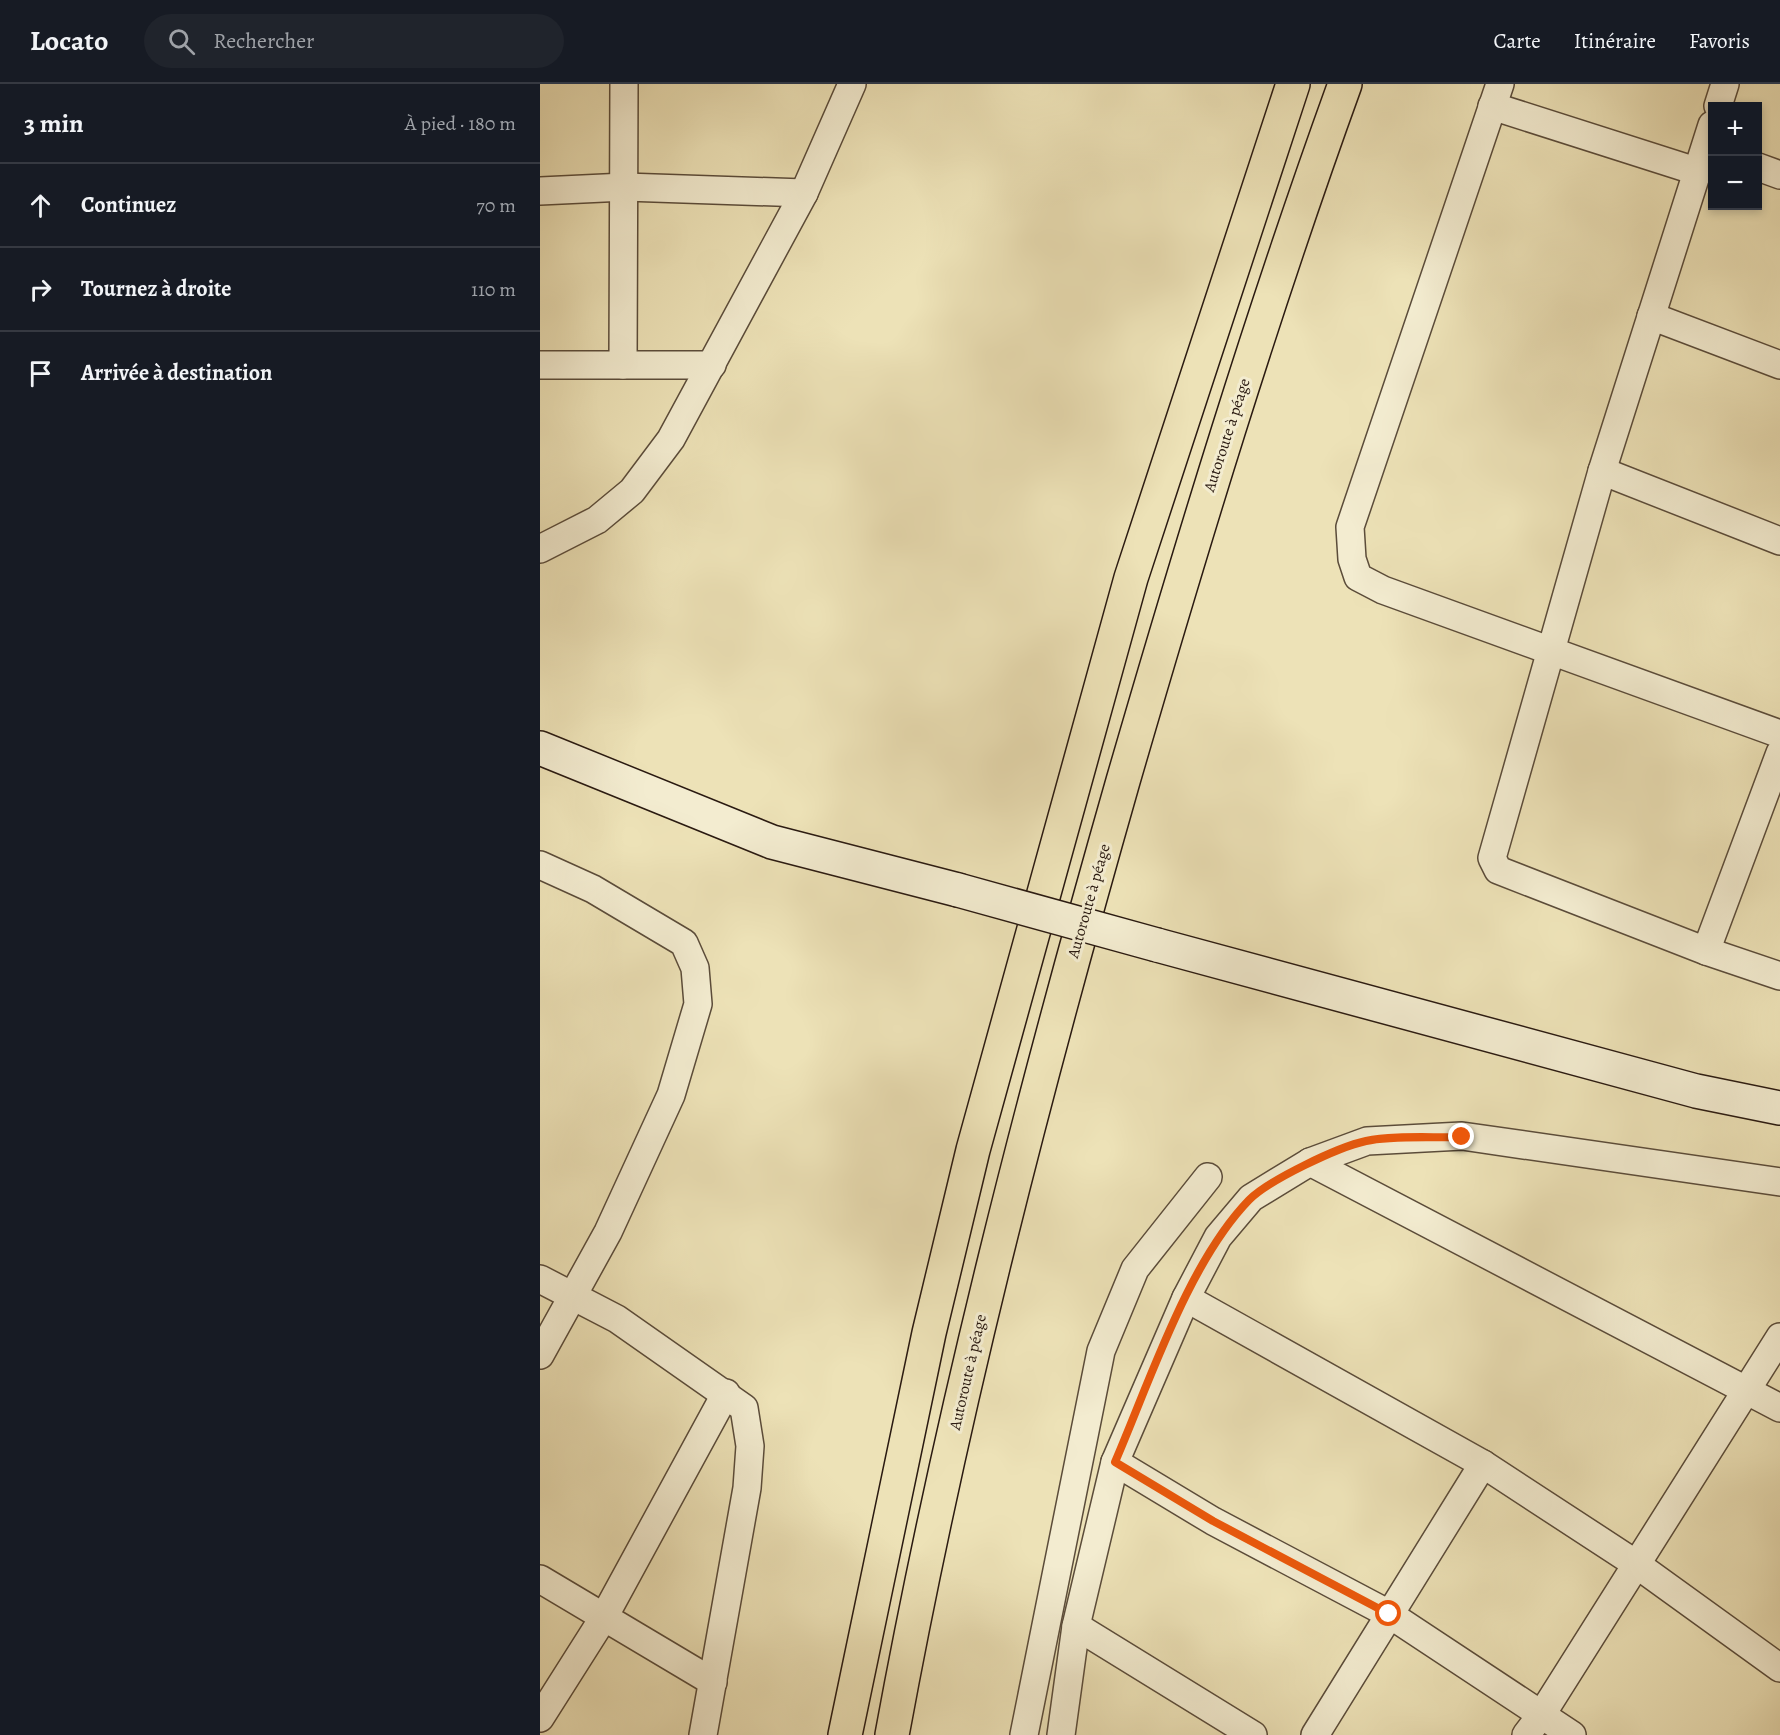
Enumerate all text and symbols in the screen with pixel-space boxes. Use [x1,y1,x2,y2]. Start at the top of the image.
search box [144,14,564,68]
text: Locato [30,22,108,60]
icon: search [165,25,198,58]
text: Rechercher [213,26,315,56]
text: Carte [1493,27,1541,55]
text: Itinéraire [1574,27,1656,55]
text: Favoris [1689,27,1750,55]
map controls [1708,102,1762,210]
button: + [1708,102,1762,156]
text: 3 min [24,106,84,141]
text: À pied · 180 m [405,110,516,137]
button: − [1708,156,1762,210]
icon: ahead [24,189,57,222]
text: Continuez [81,190,176,220]
text: 70 m [476,192,516,219]
icon: right [24,273,57,306]
text: Tournez à droite [81,274,232,304]
text: 110 m [471,276,516,303]
icon: arrive [24,357,57,390]
text: Arrivée à destination [81,358,272,388]
street label: Autoroute à péage [1198,375,1256,495]
street label: Autoroute à péage [1062,841,1116,962]
route end [1448,1123,1474,1149]
street label: Autoroute à péage [944,1312,992,1433]
route start [1375,1600,1401,1626]

